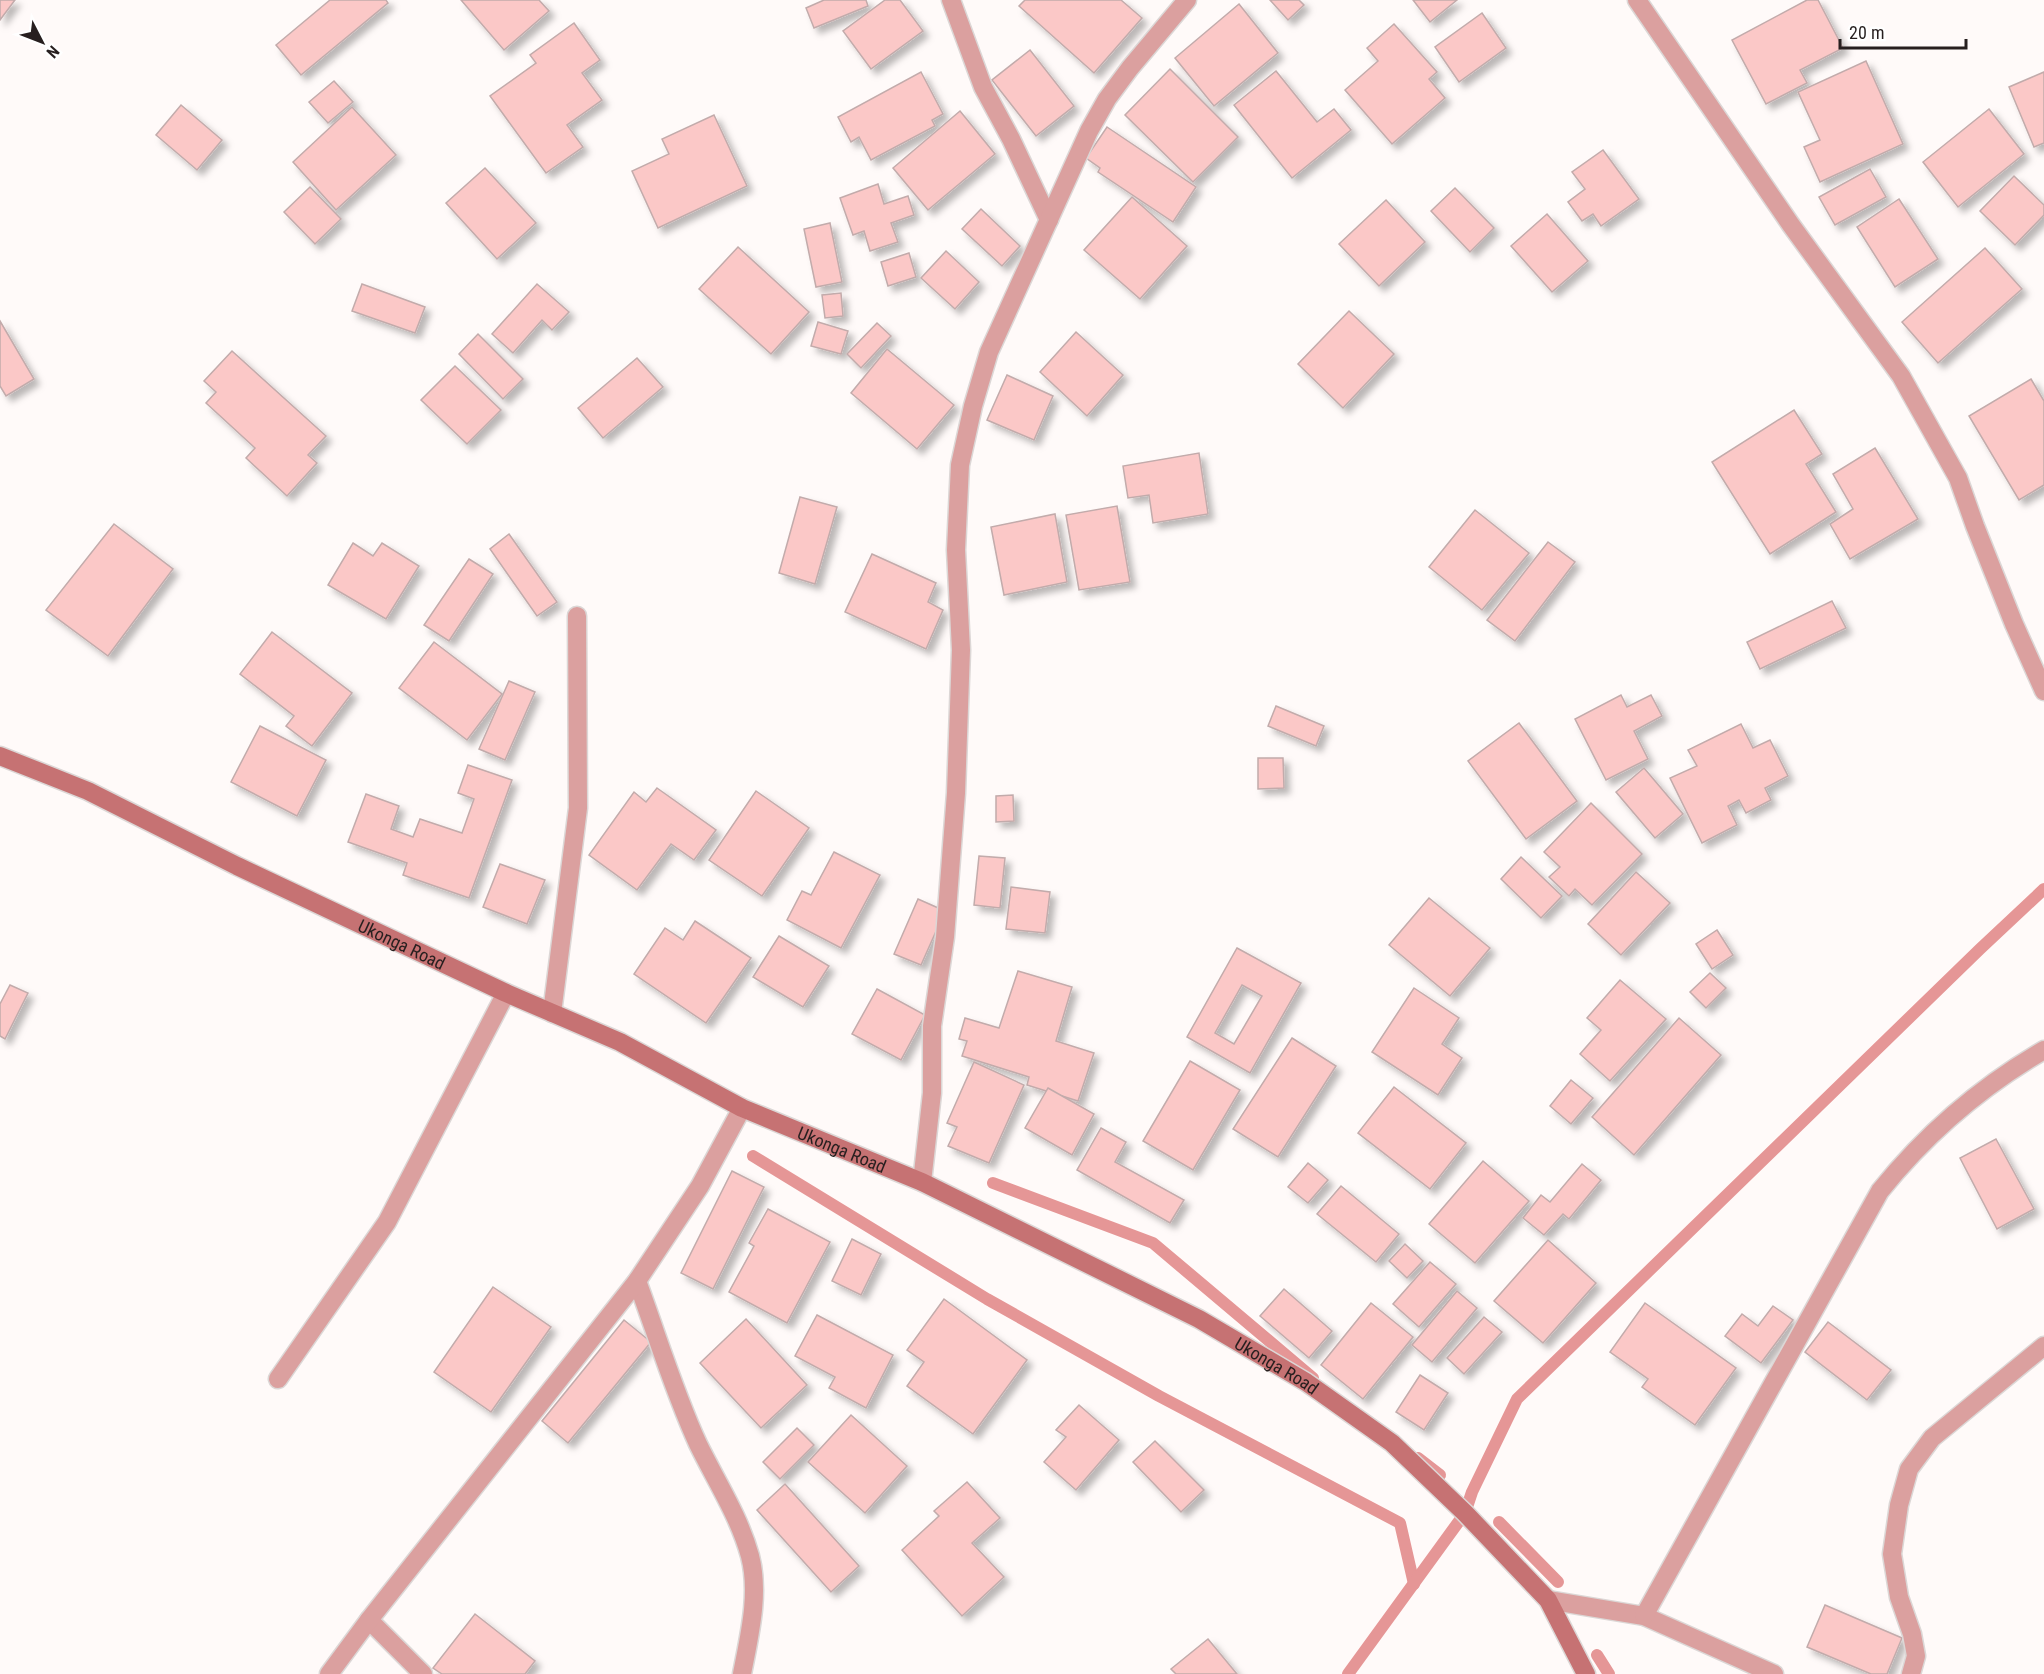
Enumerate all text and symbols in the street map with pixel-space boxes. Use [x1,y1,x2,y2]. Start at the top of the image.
north arrow [12,12,72,72]
scale bar [1840,12,1966,50]
text: 20 m [1849,22,1884,43]
text: N [42,42,63,62]
street label: Ukonga Road [355,914,449,973]
street label: Ukonga Road [795,1122,889,1177]
street label: Ukonga Road [1231,1332,1323,1398]

